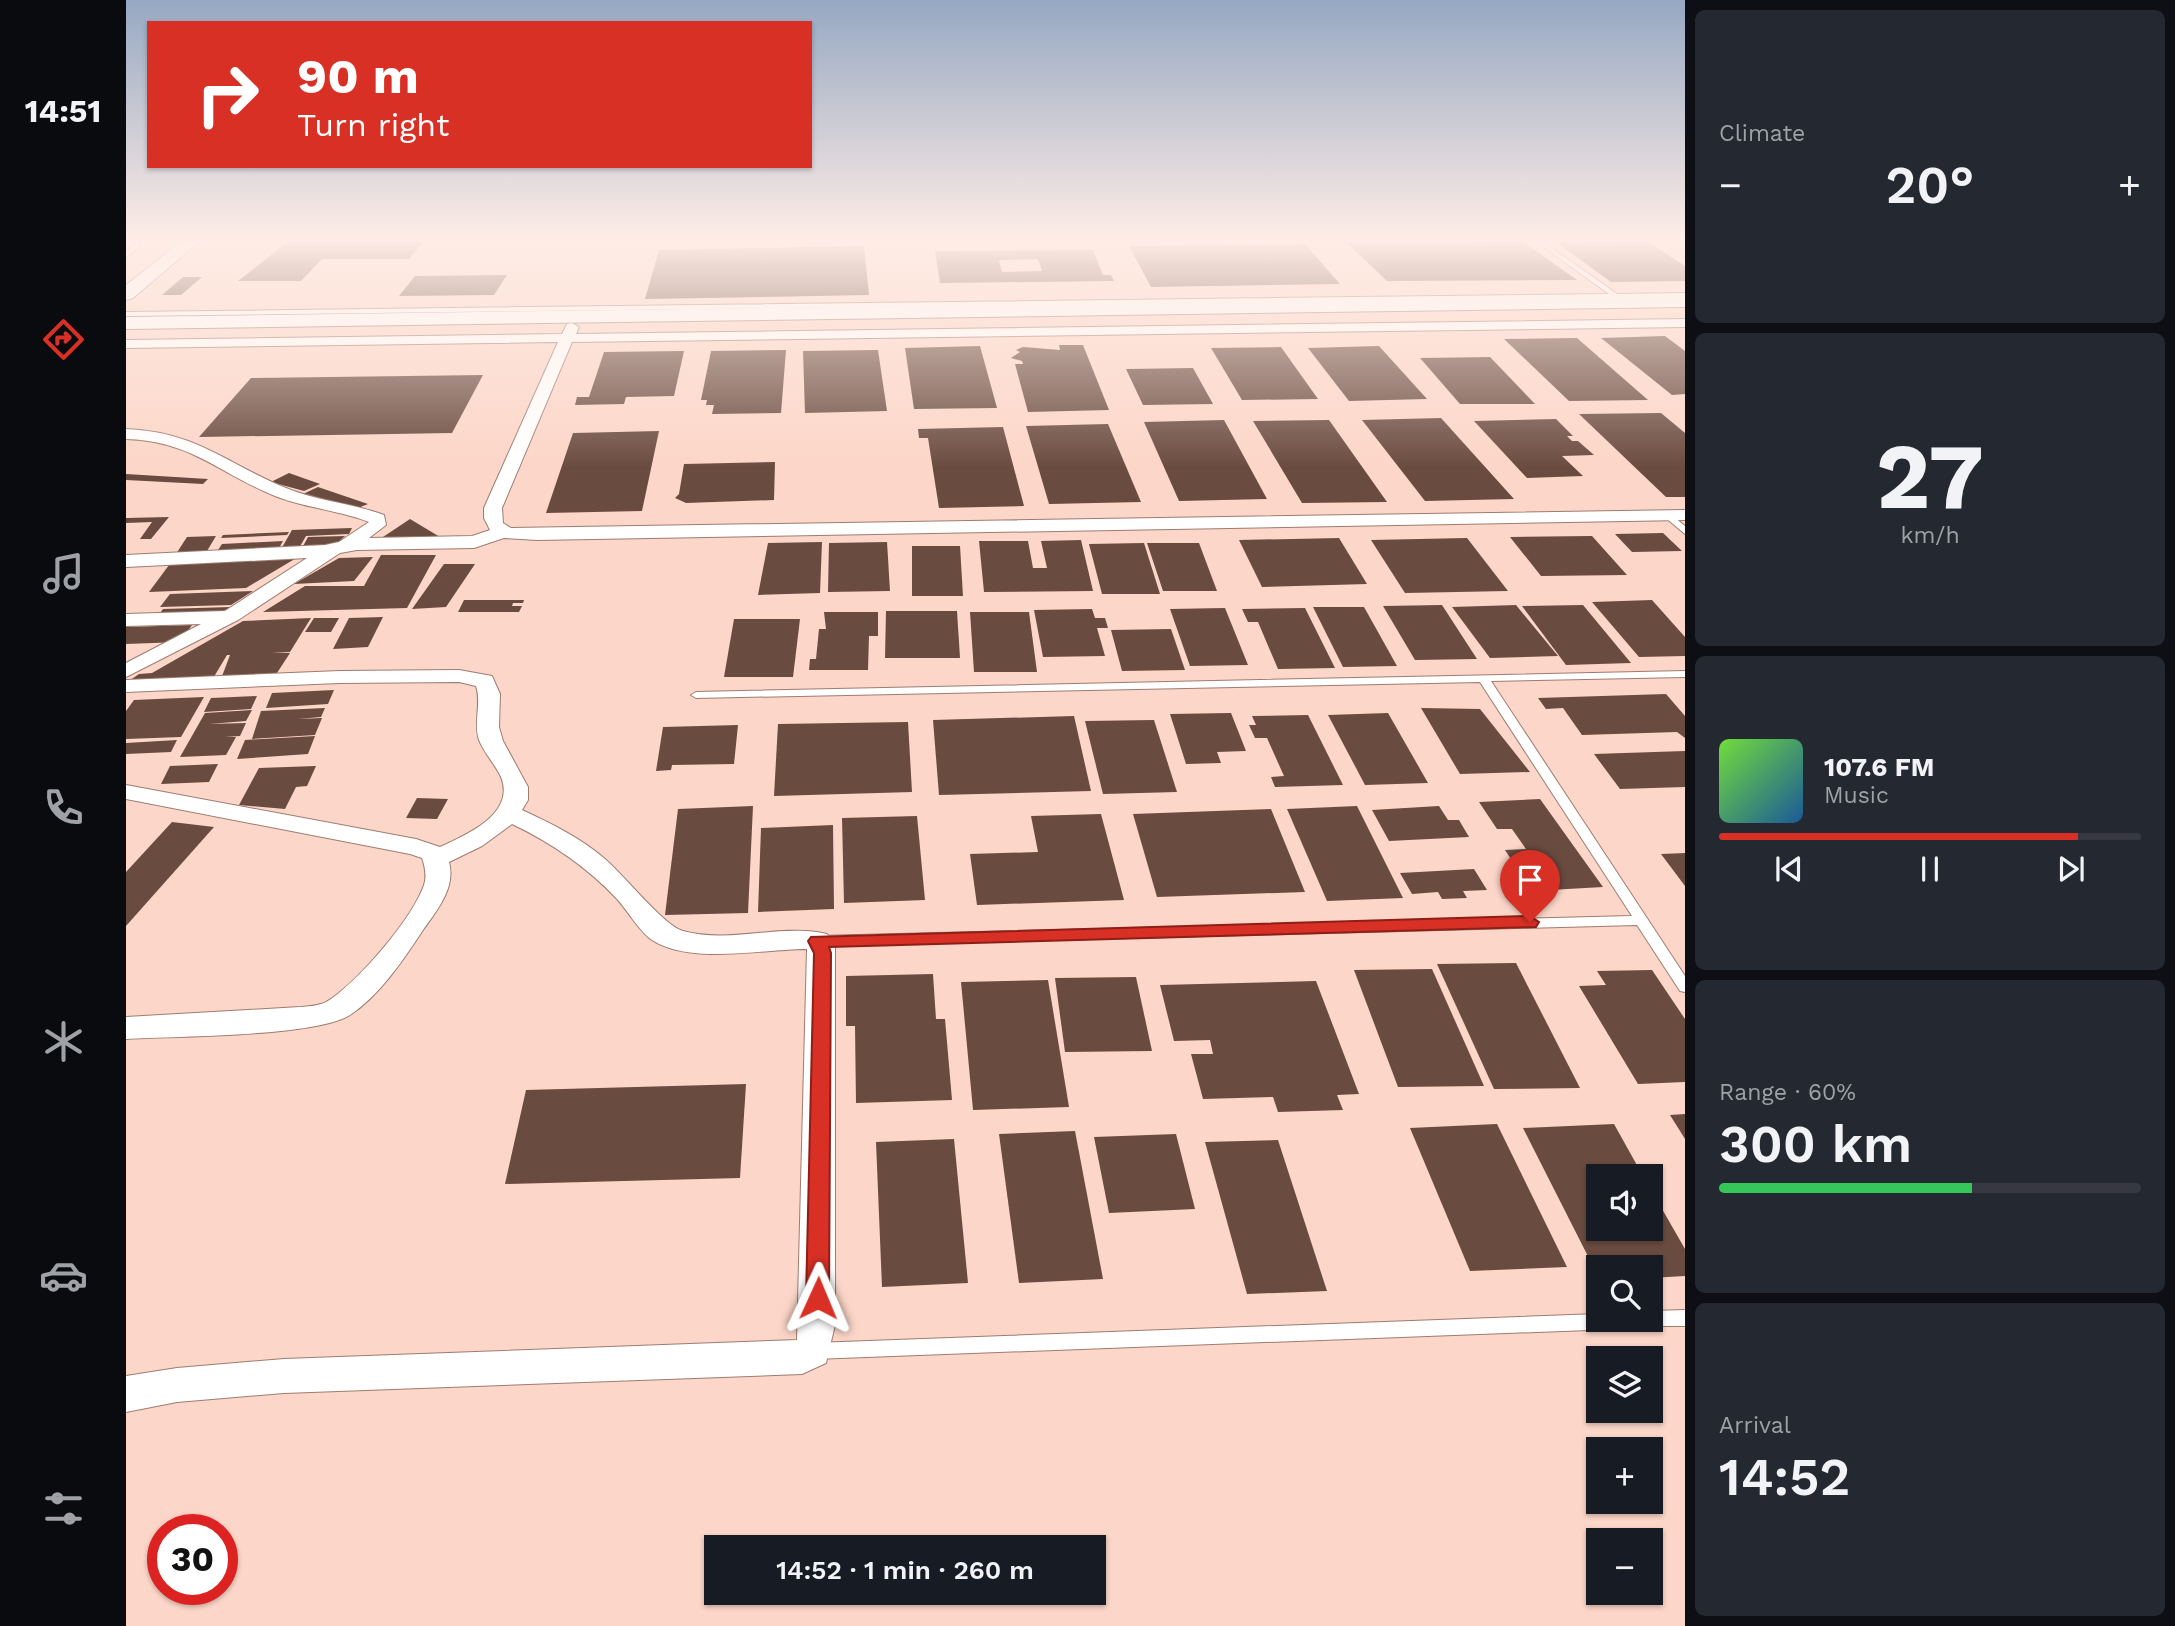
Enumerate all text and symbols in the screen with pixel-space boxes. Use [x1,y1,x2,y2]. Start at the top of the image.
text: 90 m [297,47,419,105]
icon: right [182,49,273,140]
text: 14:51 [25,92,101,130]
text: Turn right [297,106,449,144]
text: Climate [1719,120,1805,147]
text: 20° [1886,155,1974,216]
text: − [1719,163,1742,207]
text: + [2118,163,2141,207]
icon: directions [39,315,88,364]
text: 27 [1876,423,1984,530]
text: km/h [1900,522,1960,549]
icon: music [39,549,88,598]
text: 107.6 FM [1824,752,1934,782]
text: Music [1824,782,1889,809]
icon: phone [39,783,88,832]
pin [1500,850,1560,922]
icon: previous [1770,850,1808,888]
icon: pause [1911,850,1949,888]
icon: next [2052,850,2090,888]
icon: arrive [1511,861,1549,899]
icon: climate [39,1017,88,1066]
text: Range · 60% [1719,1079,1856,1106]
text: 300 km [1719,1114,1912,1175]
map controls [1586,1164,1663,1605]
button: sound [1586,1164,1663,1241]
icon: car [39,1251,88,1300]
button: search [1586,1255,1663,1332]
position arrow [781,1261,855,1335]
button: layers [1586,1346,1663,1423]
text: Arrival [1719,1412,1791,1439]
button: + [1586,1437,1663,1514]
text: 14:52 [1719,1447,1850,1508]
icon: filters [39,1484,88,1533]
speed limit sign: 30 [147,1514,238,1605]
button: − [1586,1528,1663,1605]
text: 14:52 · 1 min · 260 m [776,1555,1034,1585]

